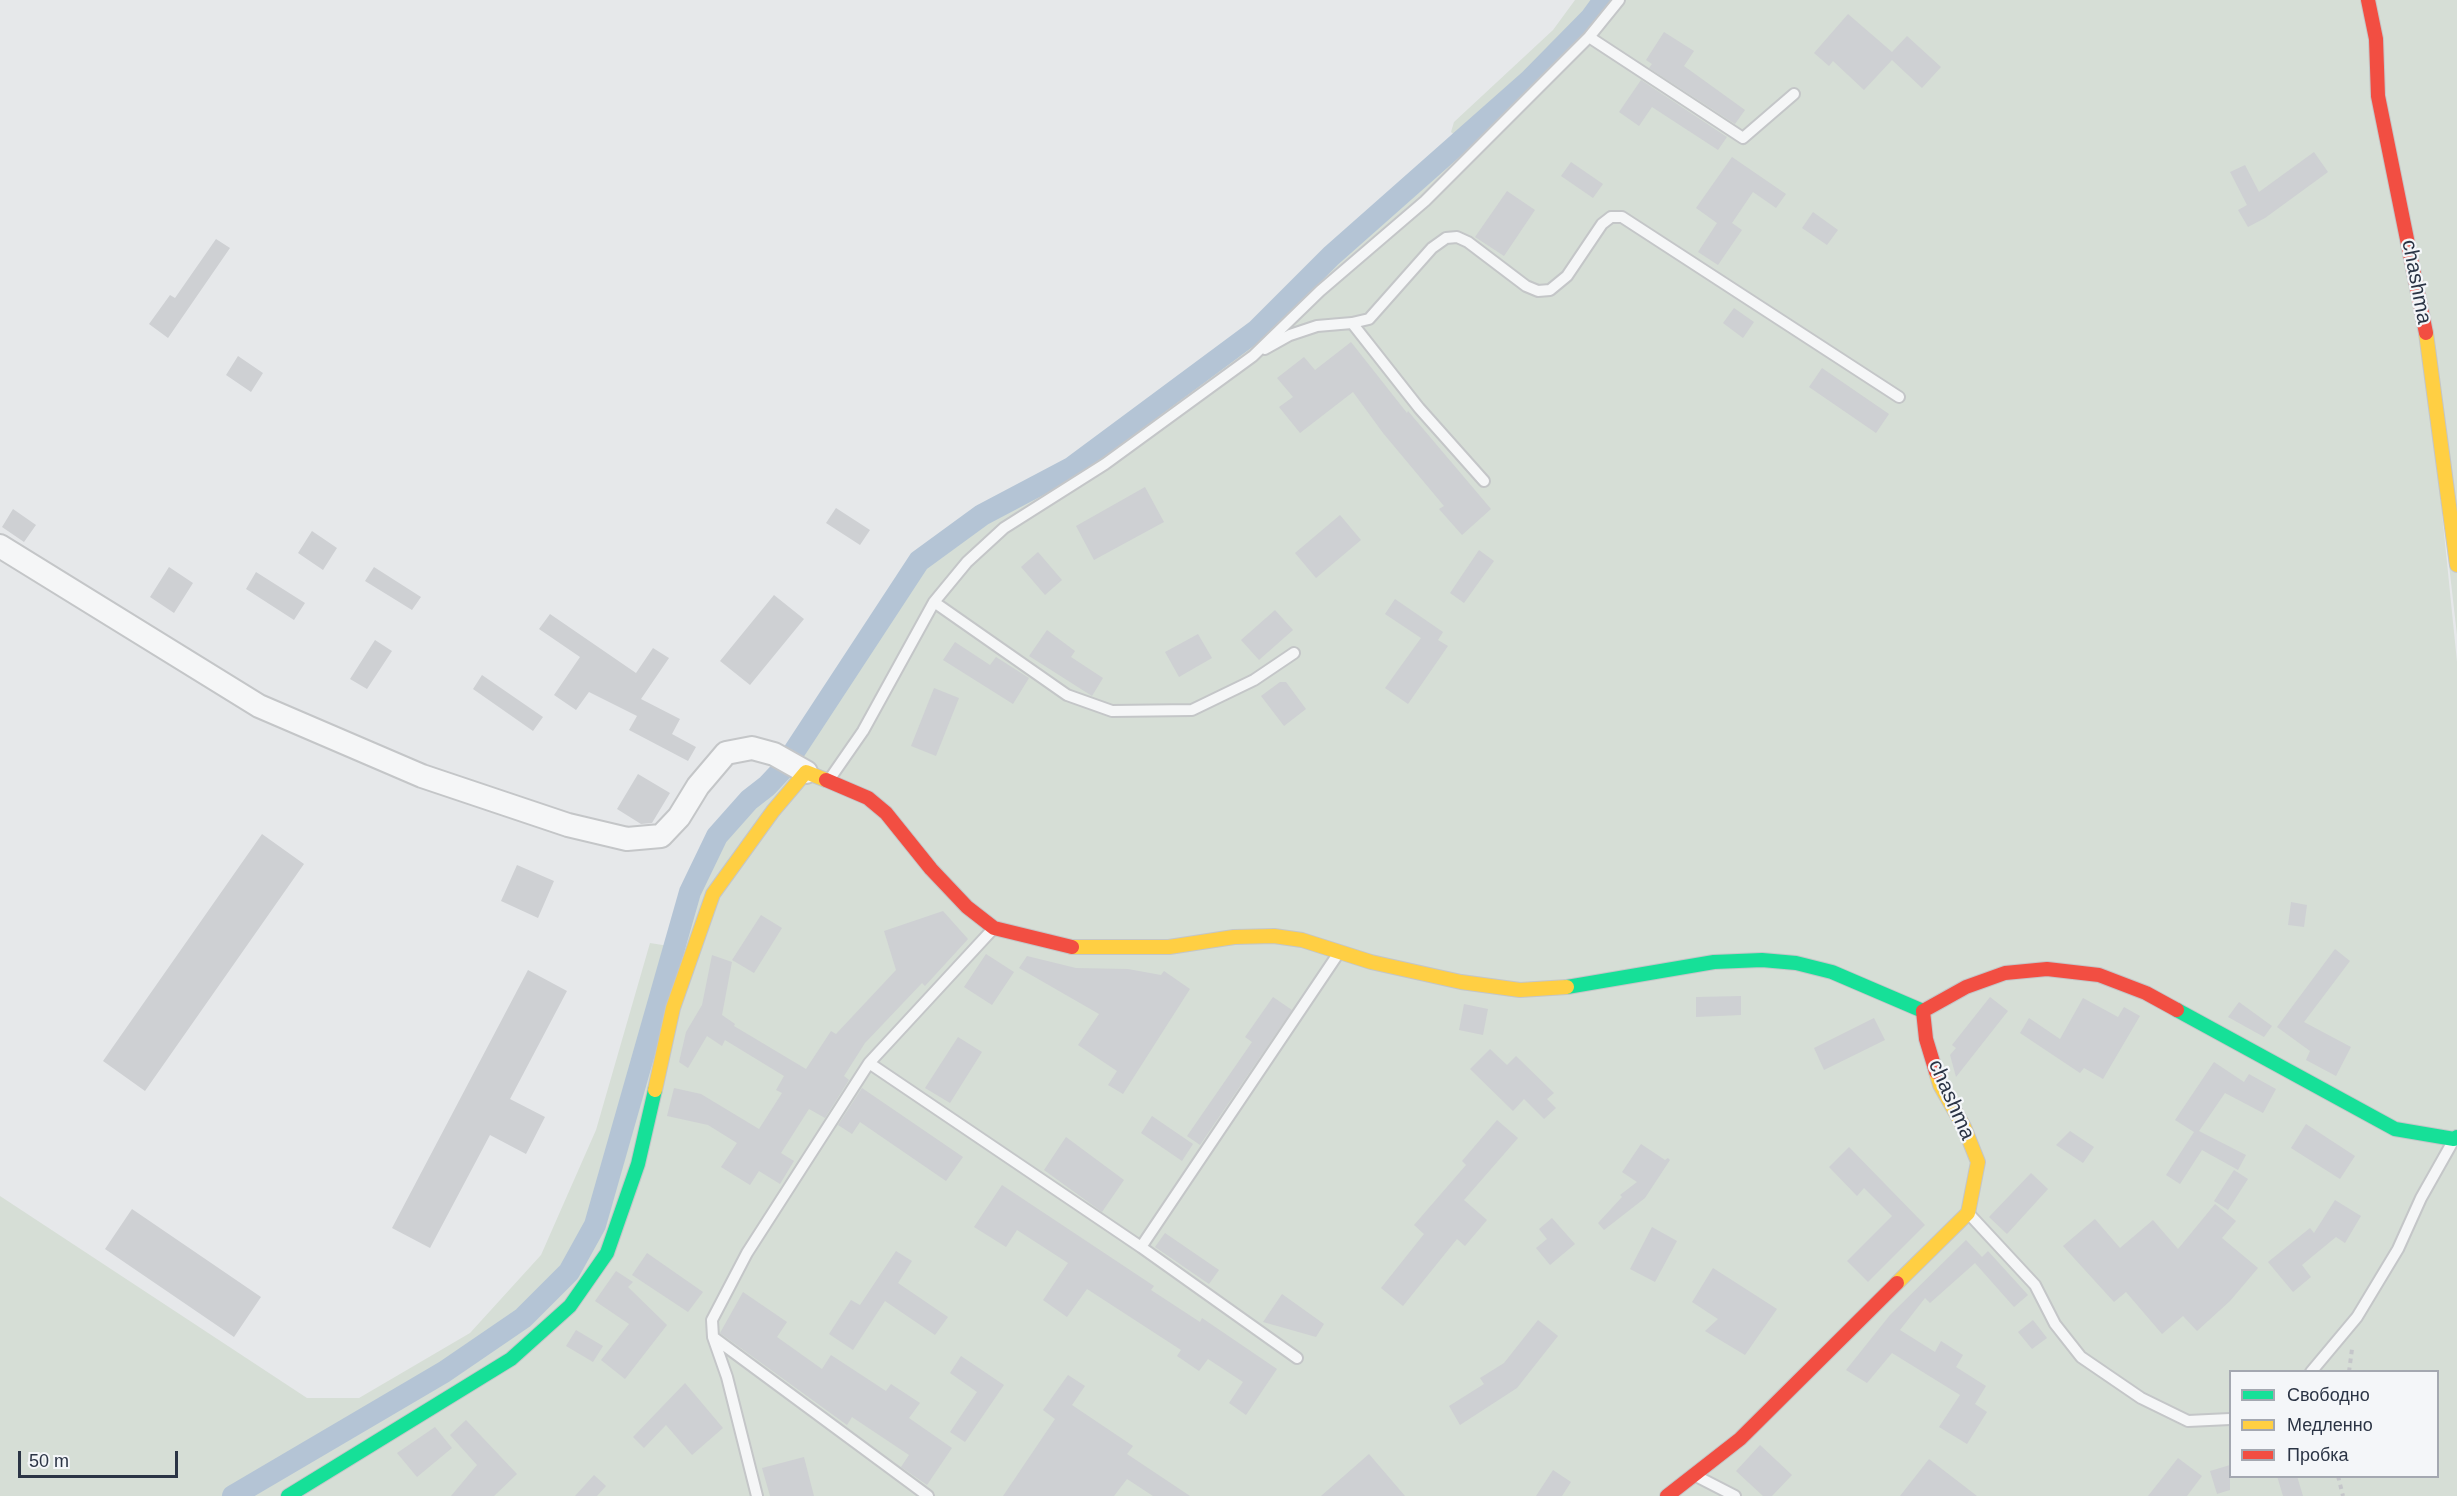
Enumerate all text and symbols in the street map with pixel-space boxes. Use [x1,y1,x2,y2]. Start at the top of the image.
street label: сhashma [2396,238,2436,326]
street label: сhashma [1922,1056,1980,1144]
legend [2229,1370,2439,1478]
text: Свободно [2287,1385,2370,1405]
text: Медленно [2287,1415,2373,1435]
scale bar [21,1439,182,1477]
text: Пробка [2287,1445,2349,1465]
text: 50 m [29,1451,69,1471]

